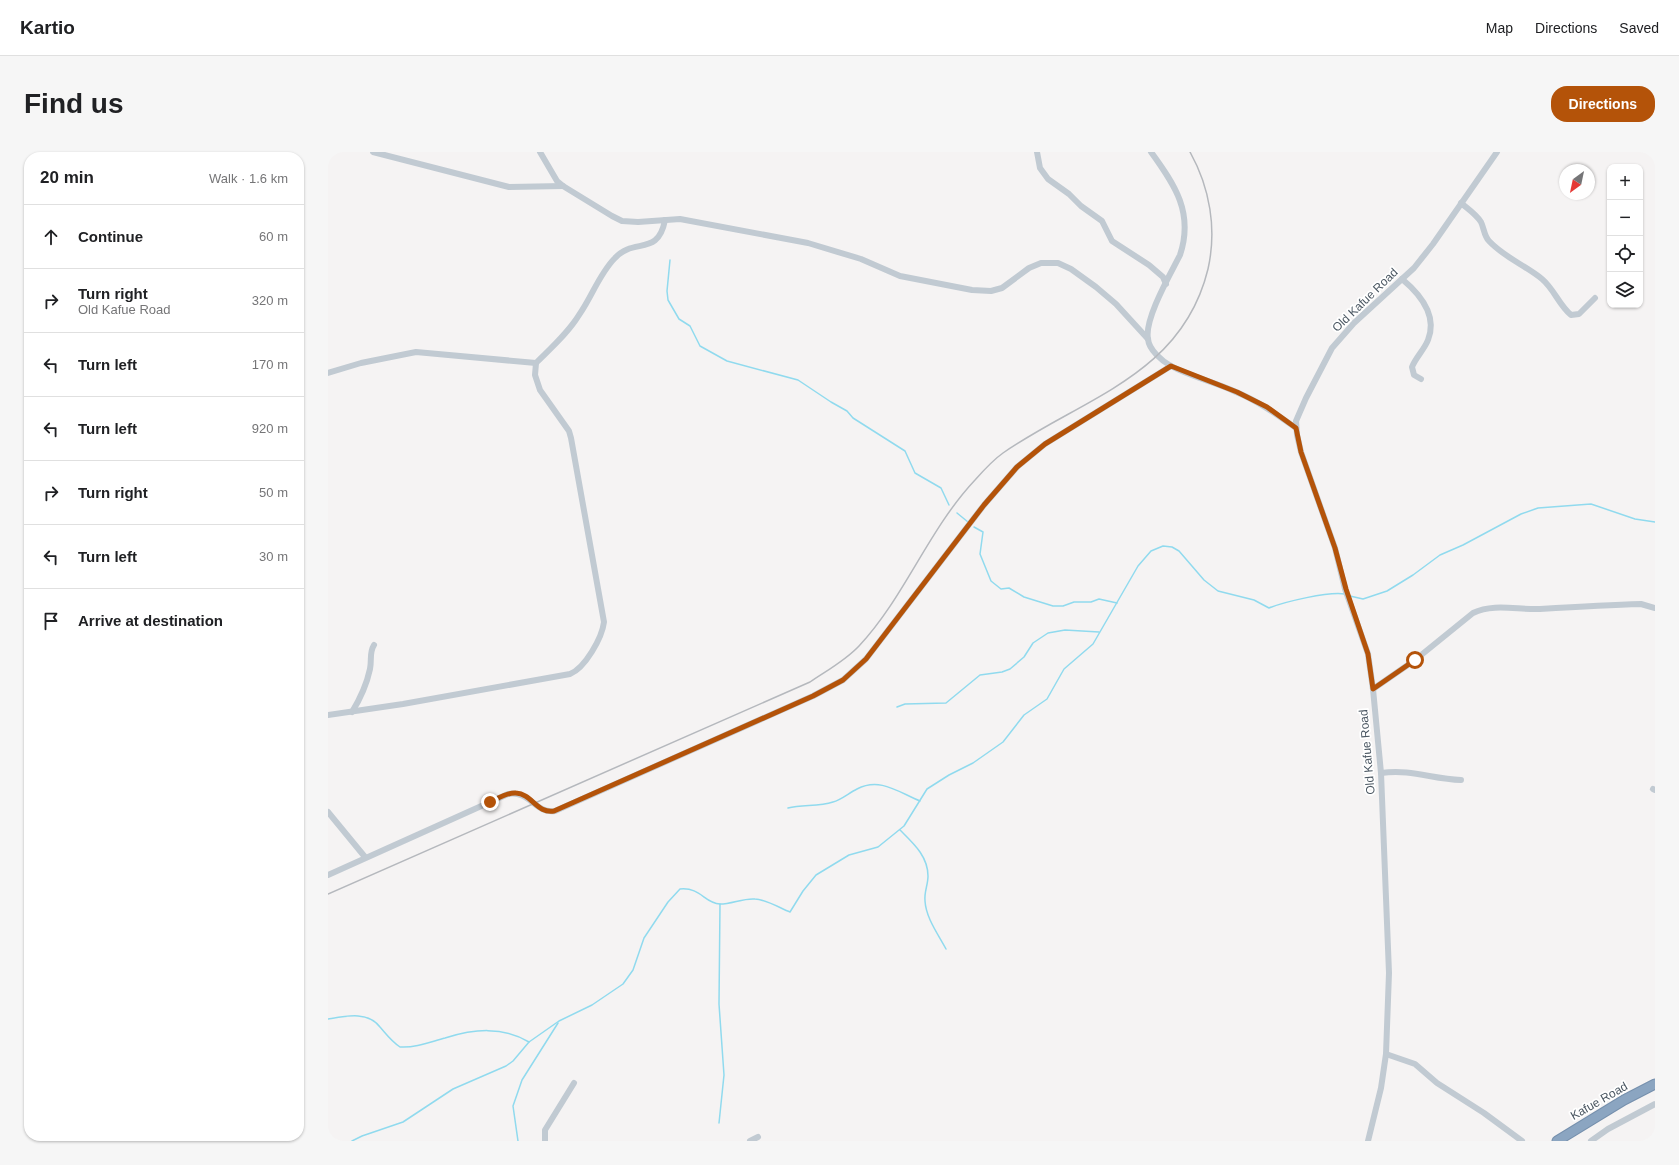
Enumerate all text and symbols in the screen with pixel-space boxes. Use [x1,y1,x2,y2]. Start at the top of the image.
text: Kartio [20,17,75,38]
text: Map [1486,20,1513,36]
text: Directions [1535,20,1597,36]
text: Saved [1619,20,1659,36]
button: Directions [1551,86,1655,122]
text: Find us [24,88,124,119]
north arrow [1559,164,1595,200]
map controls [1607,164,1643,308]
button: + [1607,164,1643,200]
text: 20 min [40,168,94,187]
text: Walk · 1.6 km [209,171,288,186]
button: − [1607,200,1643,236]
icon: ahead [40,226,62,248]
text: Continue [78,228,143,245]
text: 60 m [259,229,288,244]
button: locate [1607,236,1643,272]
street label: Old Kafue Road [1329,265,1401,335]
button: layers [1607,272,1643,308]
text: Turn right [78,285,148,302]
icon: right [40,290,62,312]
text: 320 m [252,293,288,308]
text: Old Kafue Road [78,302,171,317]
icon: left [40,354,62,376]
text: Turn left [78,356,137,373]
text: 170 m [252,357,288,372]
icon: left [40,418,62,440]
text: Turn left [78,420,137,437]
text: 920 m [252,421,288,436]
icon: right [40,482,62,504]
text: Turn right [78,484,148,501]
text: 50 m [259,485,288,500]
icon: left [40,546,62,568]
text: Turn left [78,548,137,565]
text: 30 m [259,549,288,564]
icon: arrive [40,610,62,632]
text: Arrive at destination [78,612,223,629]
route start [1406,651,1424,669]
street label: Old Kafue Road [1356,709,1378,795]
route end [481,793,499,811]
street label: Kafue Road [1568,1079,1630,1123]

